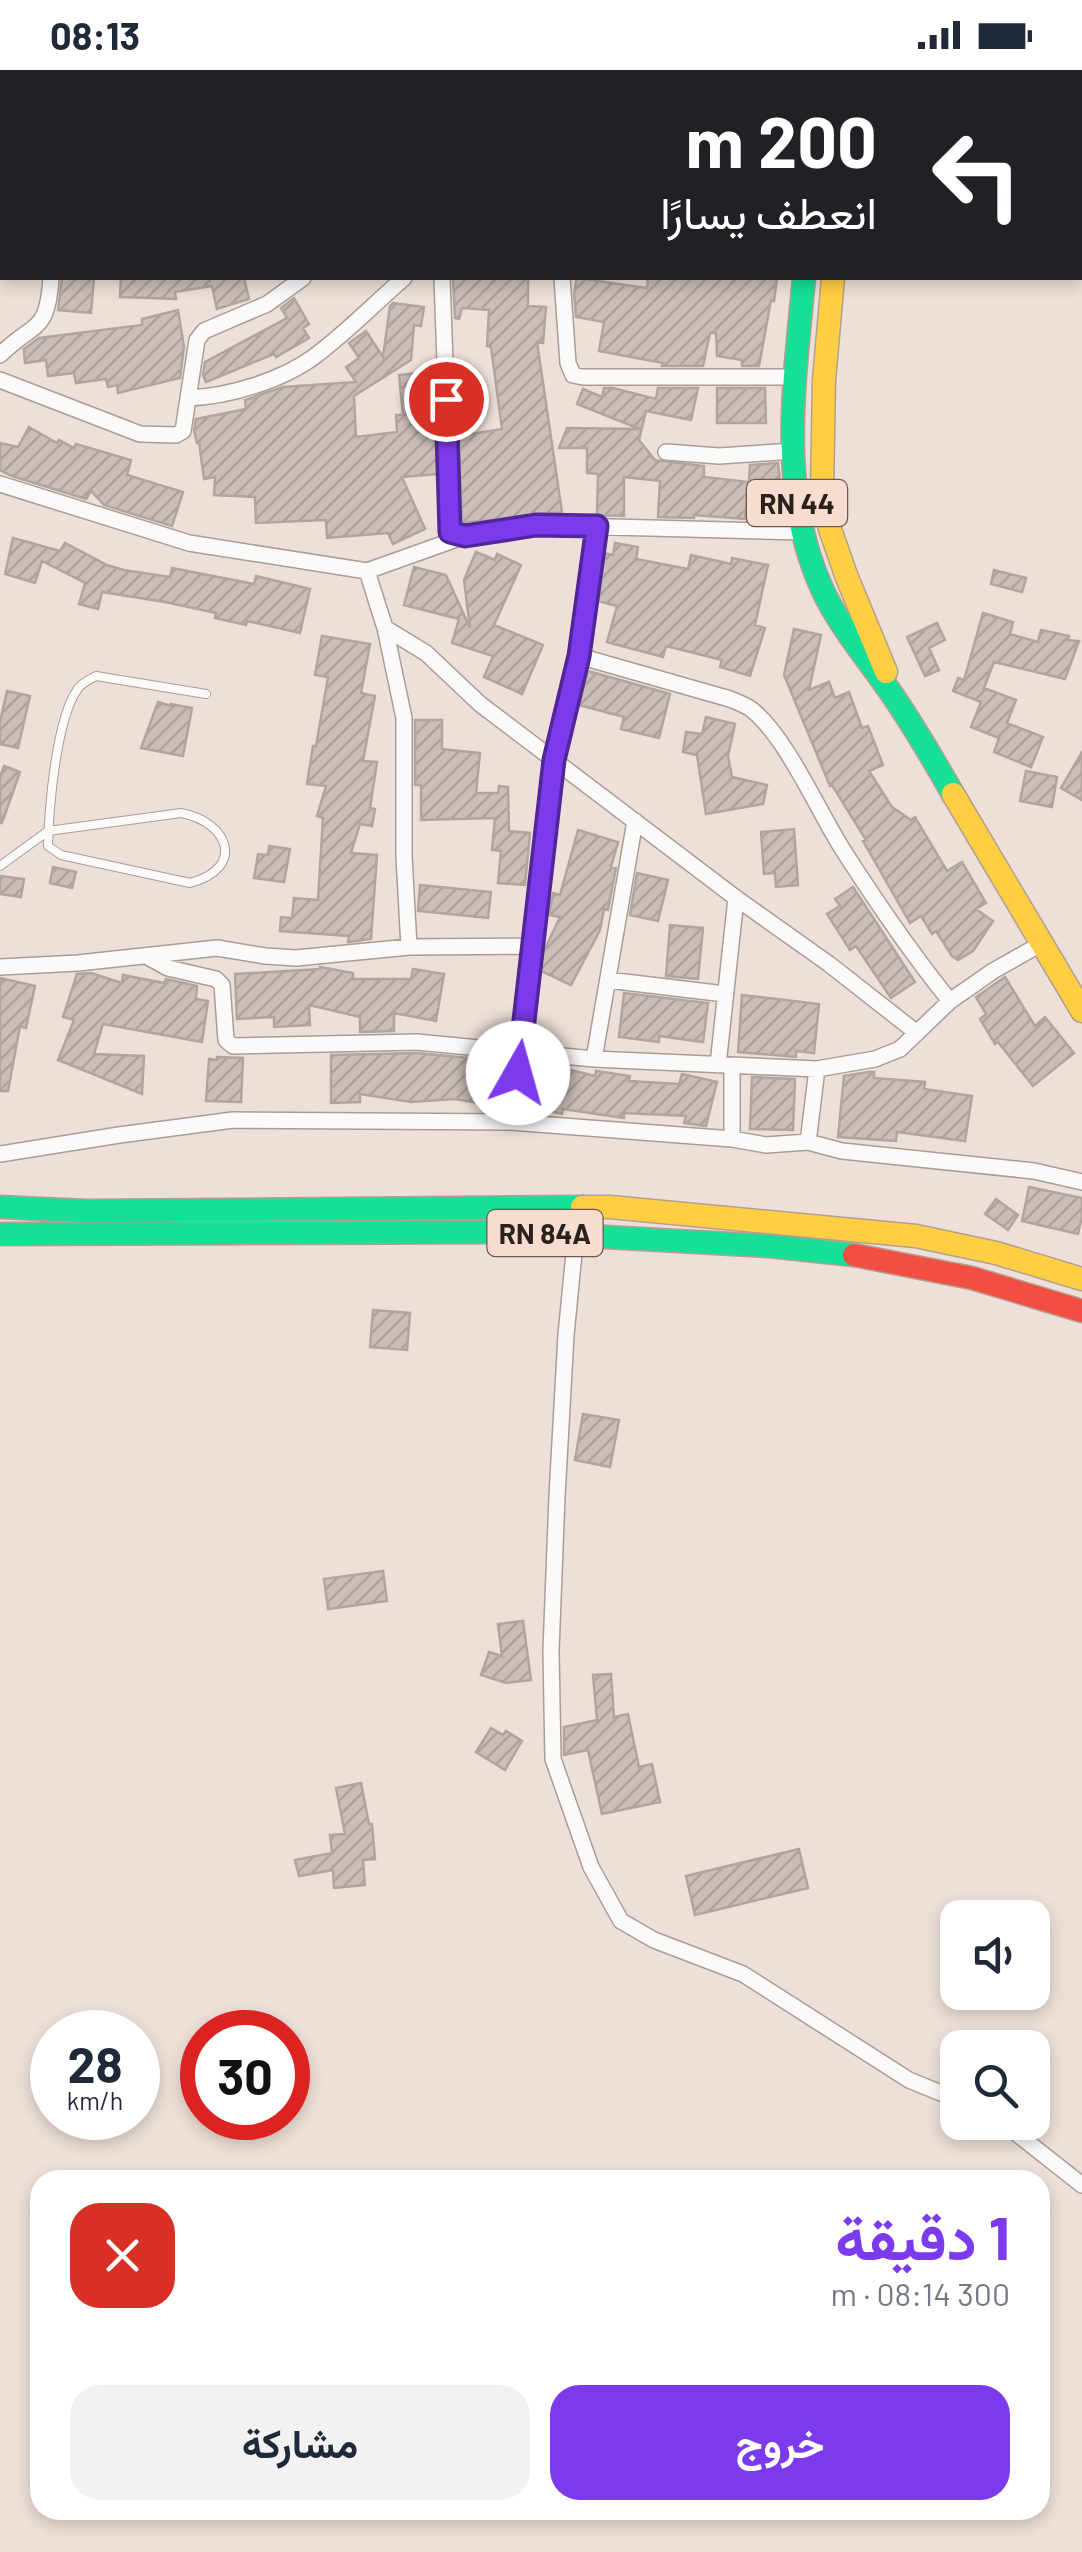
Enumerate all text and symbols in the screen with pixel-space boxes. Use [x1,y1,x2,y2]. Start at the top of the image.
text: 08:13 [50,12,140,58]
text: 200 m [686,98,877,182]
icon: left [912,110,1042,240]
text: انعطف يسارًا [660,184,877,238]
pin [404,357,489,442]
icon: arrive [419,372,474,427]
road number: RN 44 [747,480,847,526]
position arrow [466,1021,570,1125]
road number: RN 84A [488,1210,602,1256]
map controls [940,1900,1050,2140]
button: sound [940,1900,1050,2010]
speed limit sign: 30 [180,2010,310,2140]
button: search [940,2030,1050,2140]
text: 28 [67,2033,123,2093]
text: km/h [67,2085,123,2115]
text: 1 دقيقة [835,2200,1010,2272]
button: close [70,2203,175,2308]
text: 300 m · 08:14 [831,2274,1010,2312]
button: مشاركة [70,2385,530,2500]
button: خروج [550,2385,1010,2500]

